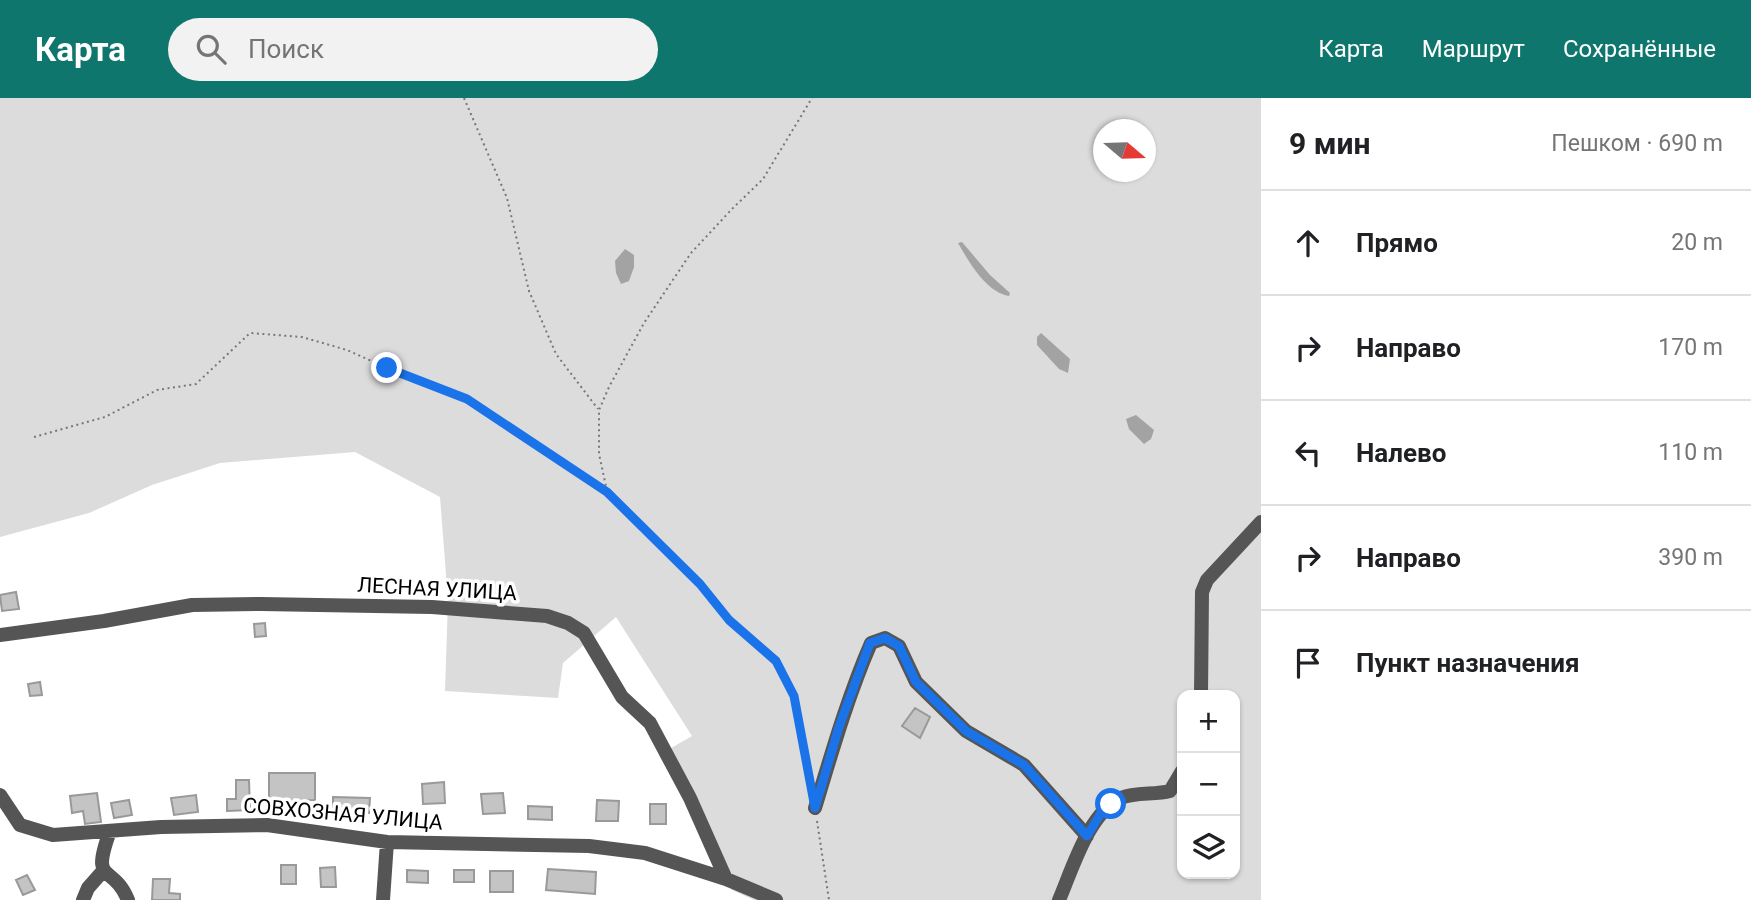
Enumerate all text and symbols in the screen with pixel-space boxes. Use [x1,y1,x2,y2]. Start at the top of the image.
search box [168,18,658,81]
text: Карта [35,30,126,69]
icon: search [192,30,230,68]
text: Поиск [248,34,324,64]
text: Карта [1318,35,1384,63]
text: Маршрут [1422,35,1525,63]
text: Сохранённые [1563,35,1716,63]
north arrow [1093,119,1156,182]
text: 9 мин [1289,126,1370,161]
text: Пешком · 690 m [1551,130,1723,157]
icon: ahead [1289,224,1327,262]
text: Прямо [1356,228,1438,258]
text: 20 m [1671,229,1723,256]
icon: right [1289,329,1327,367]
text: Направо [1356,333,1461,363]
text: 170 m [1658,334,1723,361]
route end [371,352,402,383]
icon: left [1289,434,1327,472]
text: Налево [1356,438,1446,468]
text: 110 m [1658,439,1723,466]
icon: right [1289,539,1327,577]
text: Направо [1356,543,1461,573]
text: 390 m [1658,544,1723,571]
street label: ЛЕСНАЯ УЛИЦА [357,573,518,605]
icon: arrive [1289,644,1327,682]
text: Пункт назначения [1356,648,1580,678]
map controls [1177,690,1240,879]
button: + [1177,690,1240,753]
button: − [1177,753,1240,816]
route start [1095,788,1126,819]
street label: СОВХОЗНАЯ УЛИЦА [242,793,444,835]
button: layers [1177,816,1240,879]

